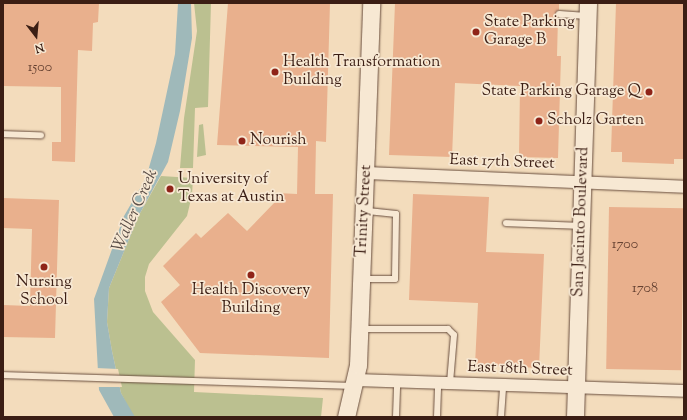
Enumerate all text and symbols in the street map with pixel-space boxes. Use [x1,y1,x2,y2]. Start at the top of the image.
place label: State Parking Garage B [484,13,575,51]
north arrow [16,16,56,56]
marker: State Parking Garage B [471,27,481,37]
text: N [33,39,46,56]
place label: Health Transformation Building [283,53,441,91]
house number: 1500 [28,60,52,76]
marker: Health Transformation Building [270,67,280,77]
place label: State Parking Garage Q [481,82,641,102]
marker: State Parking Garage Q [644,87,654,97]
place label: Scholz Garten [547,111,644,131]
marker: Scholz Garten [534,116,544,126]
place label: Nourish [250,131,307,151]
marker: Nourish [237,136,247,146]
street label: San Jacinto Boulevard [570,147,594,297]
street label: East 17th Street [449,152,555,174]
street label: Trinity Street [353,164,377,258]
water label: Waller Creek [109,166,163,256]
place label: University of Texas at Austin [178,170,284,208]
marker: University of Texas at Austin [165,184,175,194]
house number: 1700 [612,237,638,253]
marker: Nursing School [39,262,49,272]
marker: Health Discovery Building [246,270,256,280]
place label: Nursing School [16,273,72,311]
place label: Health Discovery Building [192,281,310,319]
house number: 1708 [632,281,658,297]
street label: East 18th Street [467,359,573,381]

